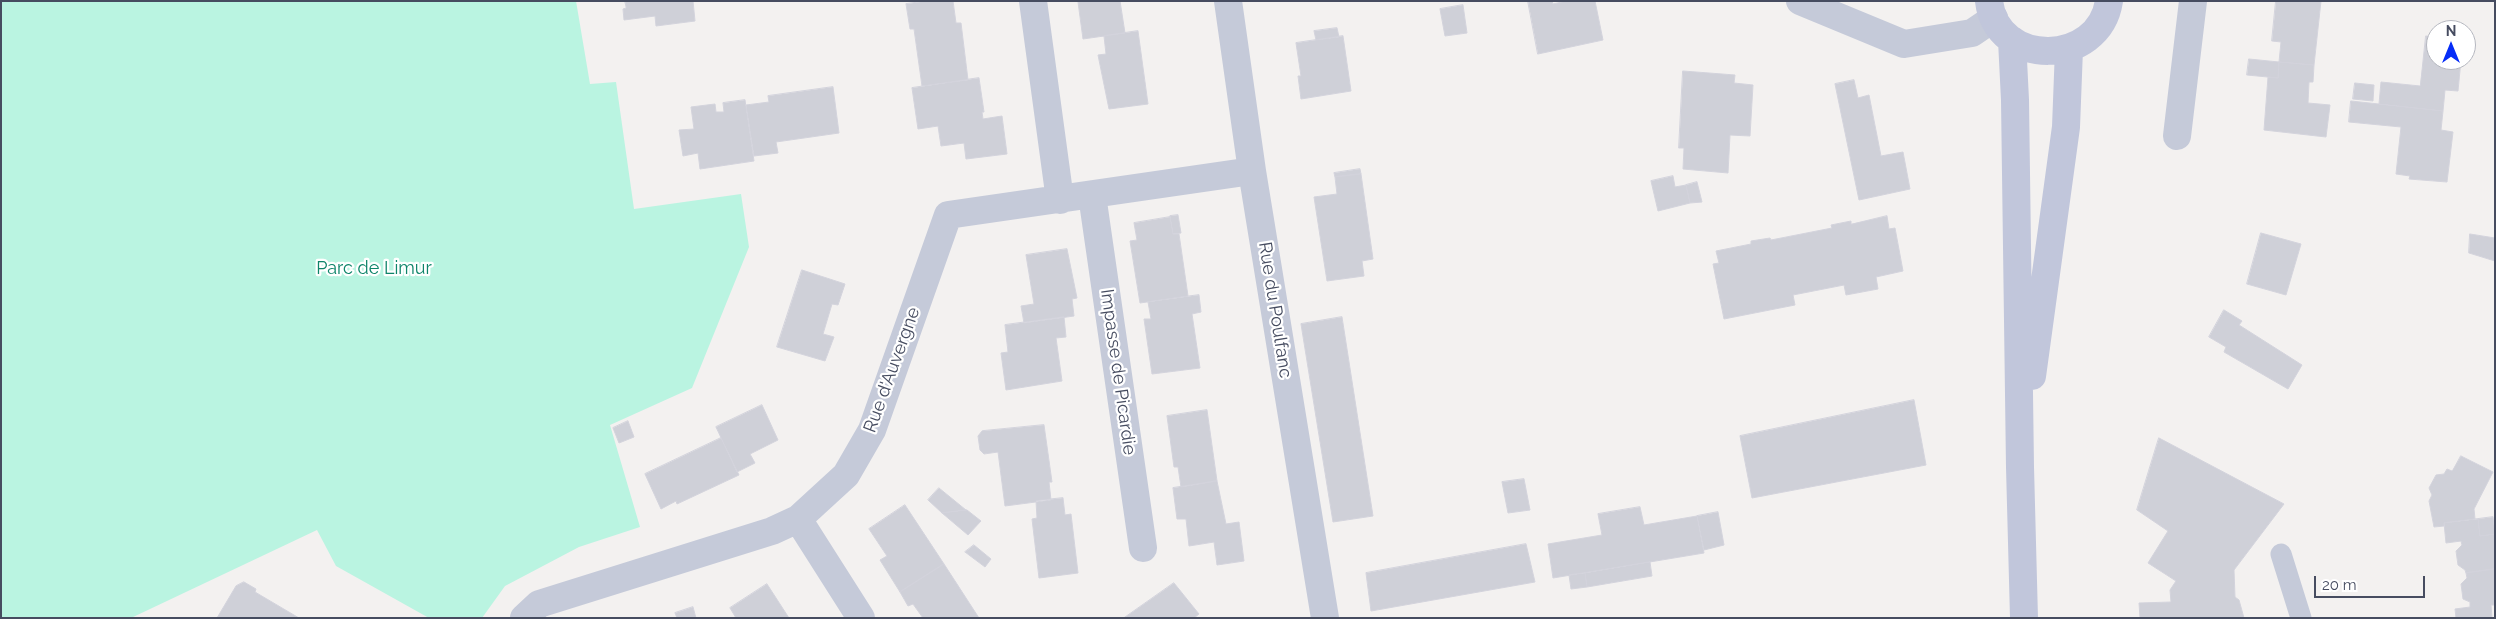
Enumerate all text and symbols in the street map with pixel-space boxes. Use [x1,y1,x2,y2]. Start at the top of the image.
north arrow [2426,20,2476,70]
text: N [2446,23,2456,39]
street label: Rue du Poulfanc [1254,240,1296,380]
park label: Parc de Limur [316,258,432,280]
street label: Impasse de Picardie [1096,288,1140,456]
street label: Rue d'Auvergne [859,304,925,436]
scale bar [2316,566,2427,598]
text: 20 m [2322,576,2357,594]

